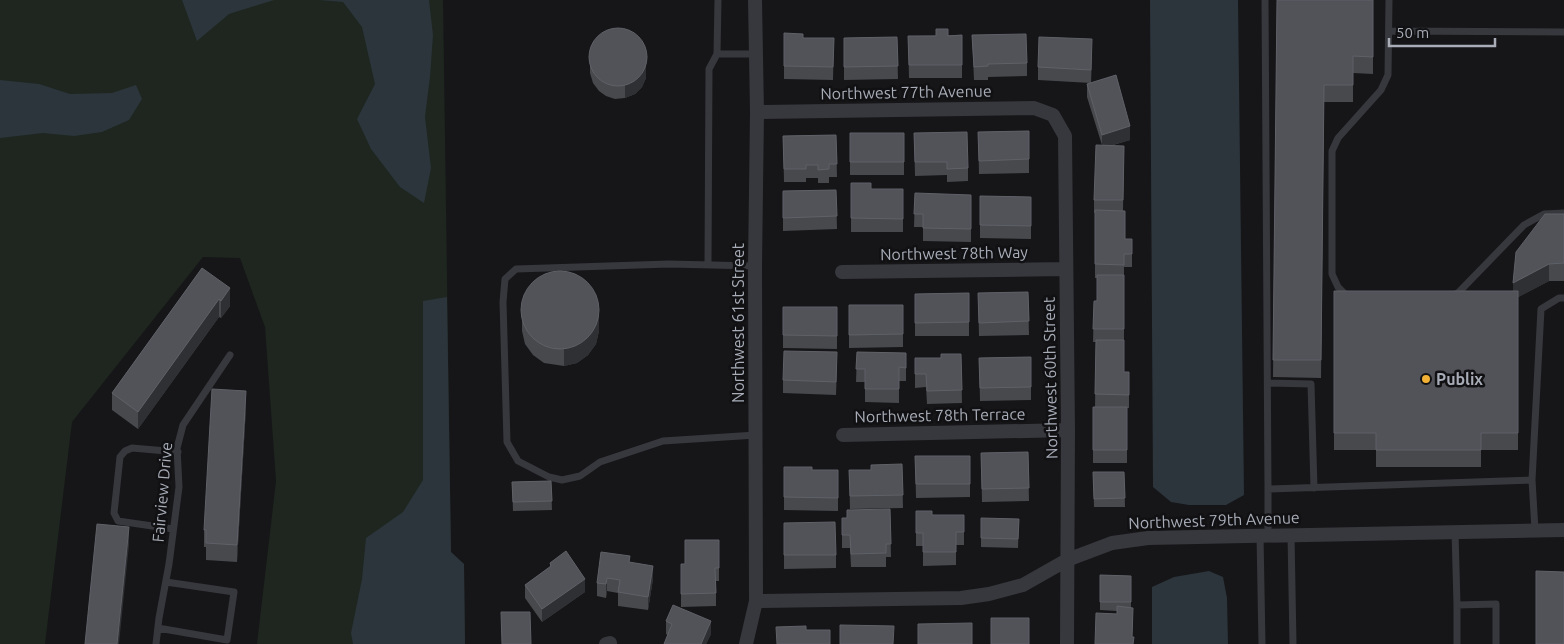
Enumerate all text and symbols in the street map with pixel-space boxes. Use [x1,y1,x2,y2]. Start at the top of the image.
scale bar [1389,15,1495,47]
text: 50 m [1396,24,1429,41]
street label: Northwest 77th Avenue [820,82,992,102]
street label: Northwest 61st Street [729,242,747,403]
street label: Northwest 78th Way [880,243,1028,263]
street label: Northwest 60th Street [1040,296,1060,459]
place label: Publix [1436,370,1483,388]
marker: Publix [1420,373,1432,385]
street label: Northwest 78th Terrace [854,405,1026,425]
street label: Fairview Drive [149,441,175,543]
street label: Northwest 79th Avenue [1128,508,1300,532]

